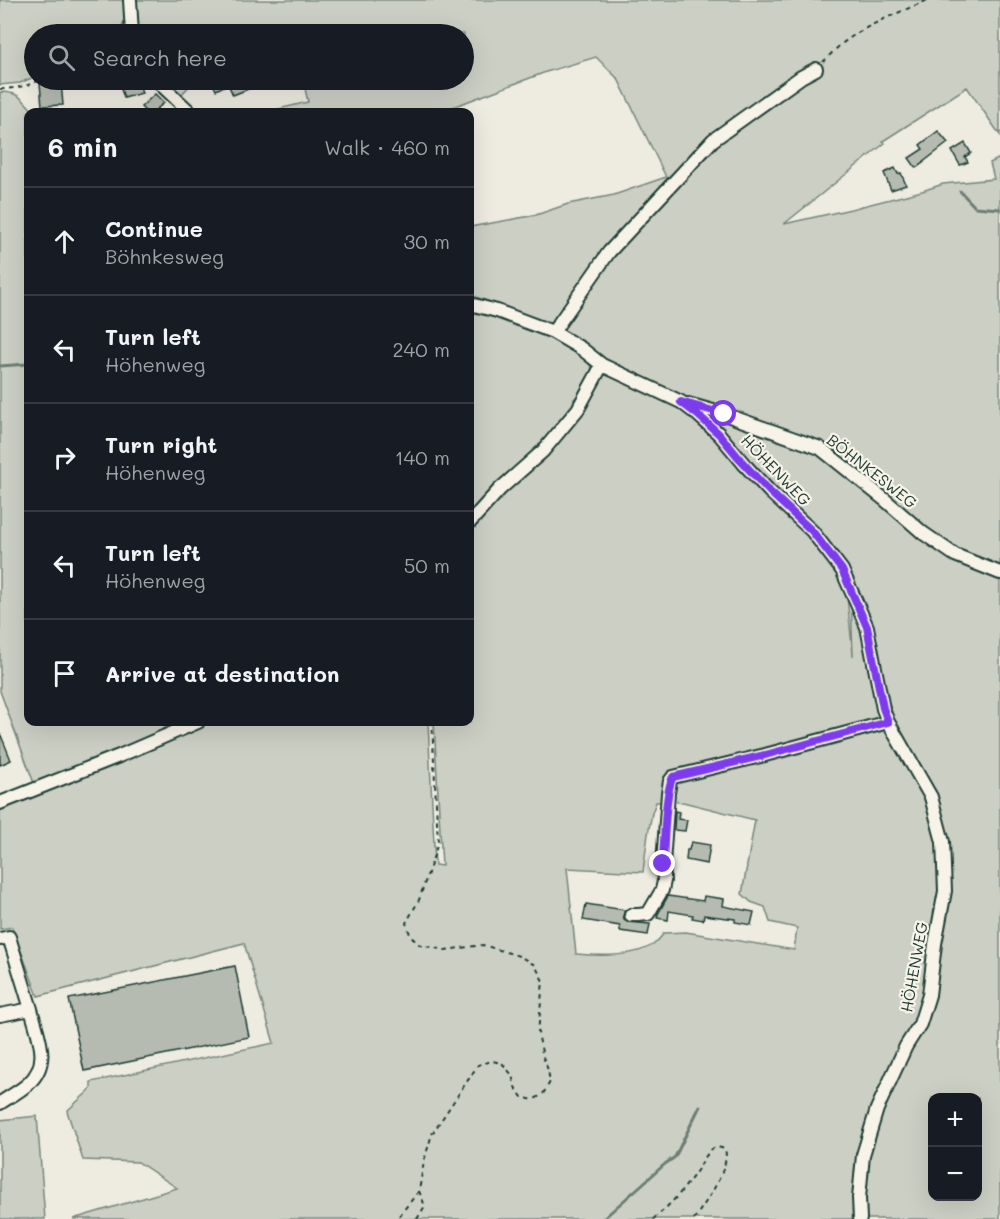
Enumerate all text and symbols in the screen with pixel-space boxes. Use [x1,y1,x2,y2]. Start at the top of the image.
search box [24,24,474,90]
icon: search [45,41,78,74]
text: Search here [93,43,227,72]
text: 6 min [48,130,117,164]
text: Walk · 460 m [324,134,450,160]
text: Continue [105,214,203,243]
icon: ahead [48,225,81,258]
text: 30 m [404,228,450,254]
text: Böhnkesweg [105,243,224,269]
text: Turn left [105,322,201,351]
icon: left [48,333,81,366]
text: 240 m [392,336,450,362]
text: Höhenweg [105,351,205,377]
route start [710,400,736,426]
street label: HÖHENWEG [737,429,816,510]
street label: BÖHNKESWEG [823,429,922,512]
text: Turn right [105,430,217,459]
icon: right [48,441,81,474]
text: 140 m [395,444,450,470]
text: Höhenweg [105,459,205,485]
text: Turn left [105,538,201,567]
icon: left [48,549,81,582]
text: 50 m [404,552,450,578]
text: Höhenweg [105,567,205,593]
icon: arrive [48,657,81,690]
text: Arrive at destination [105,659,340,688]
route end [649,850,675,876]
street label: HÖHENWEG [895,920,932,1014]
map controls [928,1093,982,1201]
button: + [928,1093,982,1147]
button: − [928,1147,982,1201]

